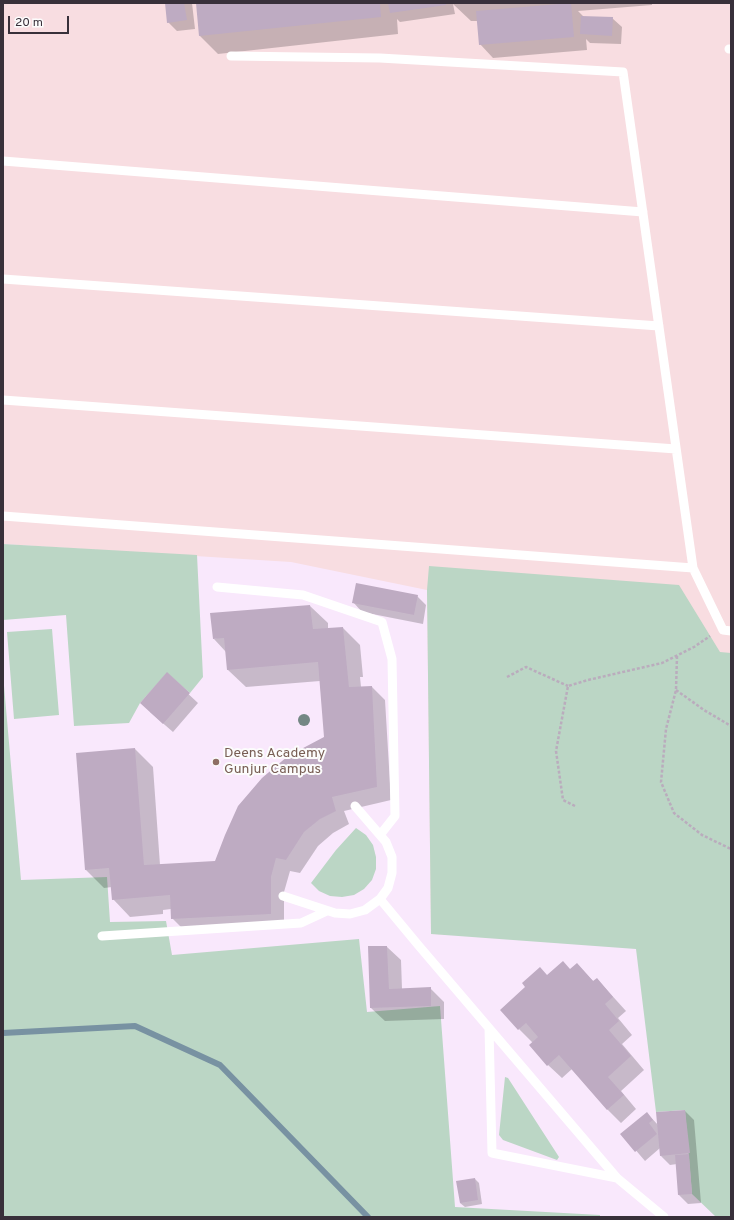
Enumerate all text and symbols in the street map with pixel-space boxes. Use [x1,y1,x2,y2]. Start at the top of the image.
scale bar [10,8,71,34]
text: 20 m [15,15,43,31]
place label: Deens Academy Gunjur Campus [224,746,325,778]
marker: Deens Academy Gunjur Campus [211,757,221,767]

